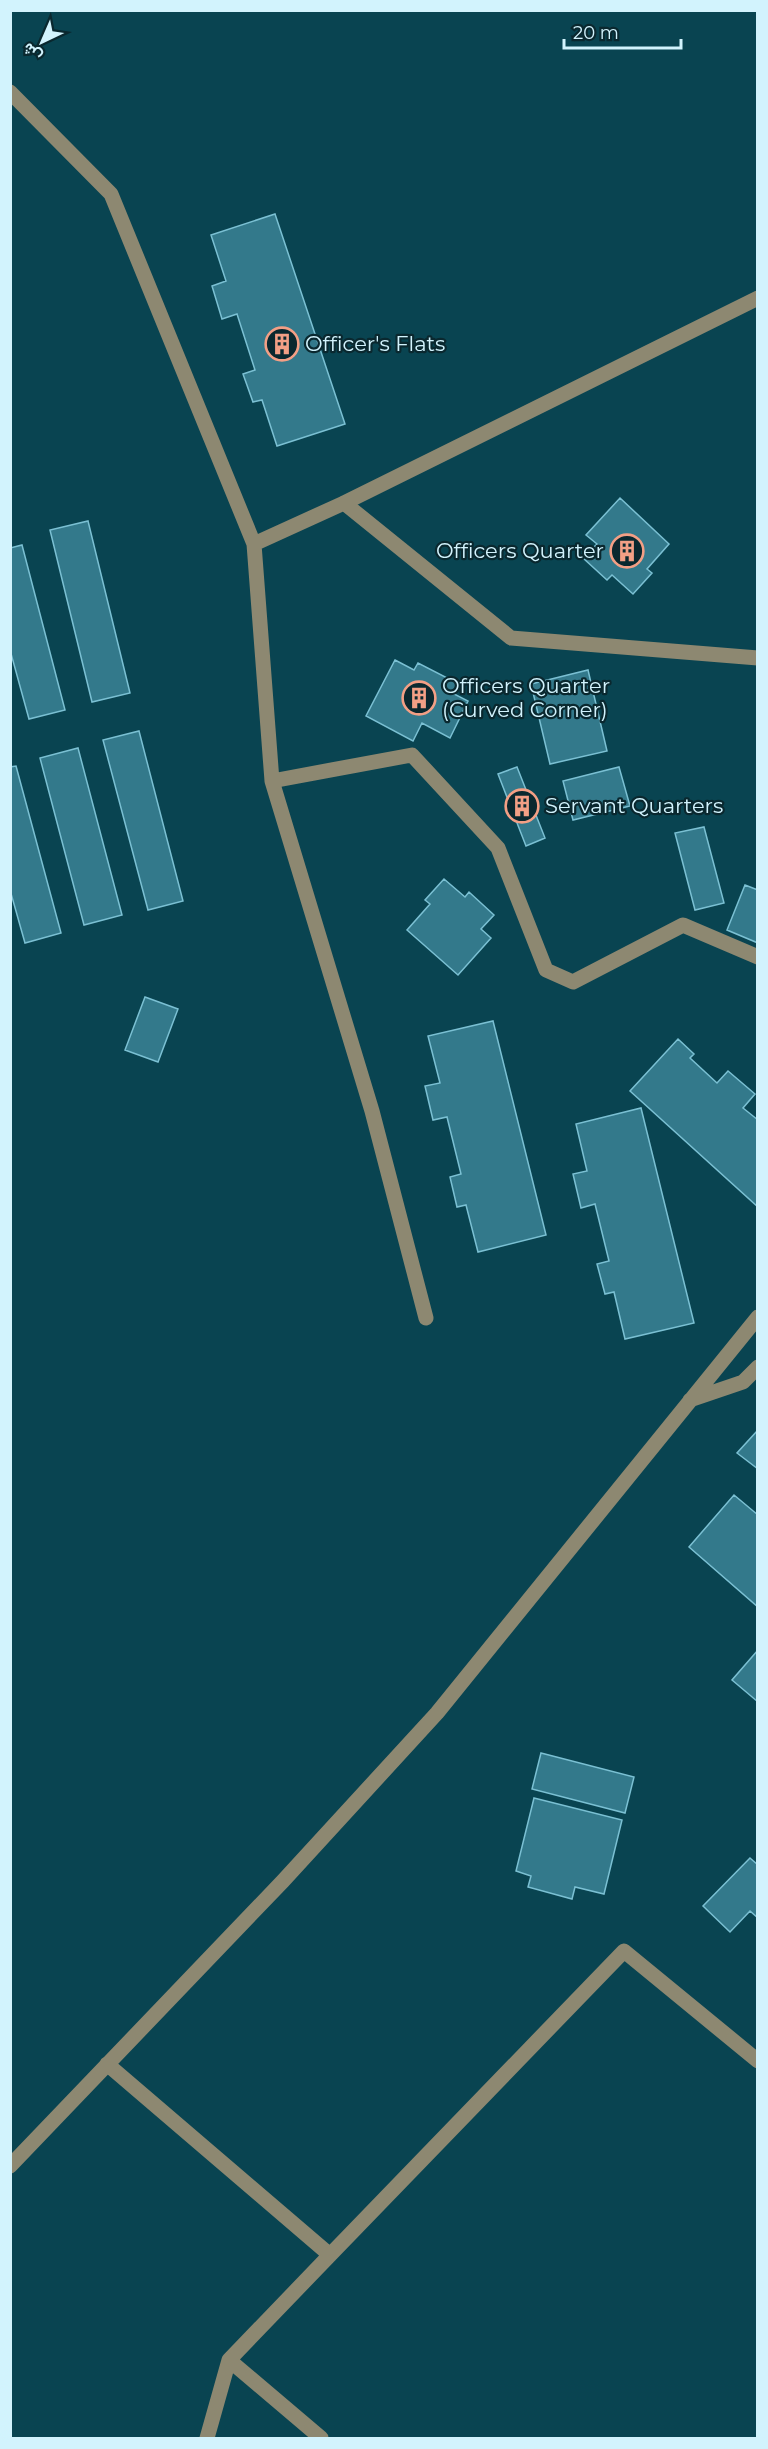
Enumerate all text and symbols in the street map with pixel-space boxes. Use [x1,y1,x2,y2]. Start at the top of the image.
north arrow [12,12,72,72]
scale bar [564,12,681,50]
text: 20 m [573,22,619,44]
text: ش [18,39,45,66]
building icon: Officer's Flats [264,326,300,362]
place label: Officer's Flats [305,331,445,356]
building icon: Officers Quarter [609,533,645,569]
place label: Officers Quarter [436,538,604,563]
place label: Officers Quarter (Curved Corner) [442,673,610,722]
building icon: Officers Quarter (Curved Corner) [401,680,437,716]
building icon: Servant Quarters [504,788,540,824]
place label: Servant Quarters [545,793,723,818]

